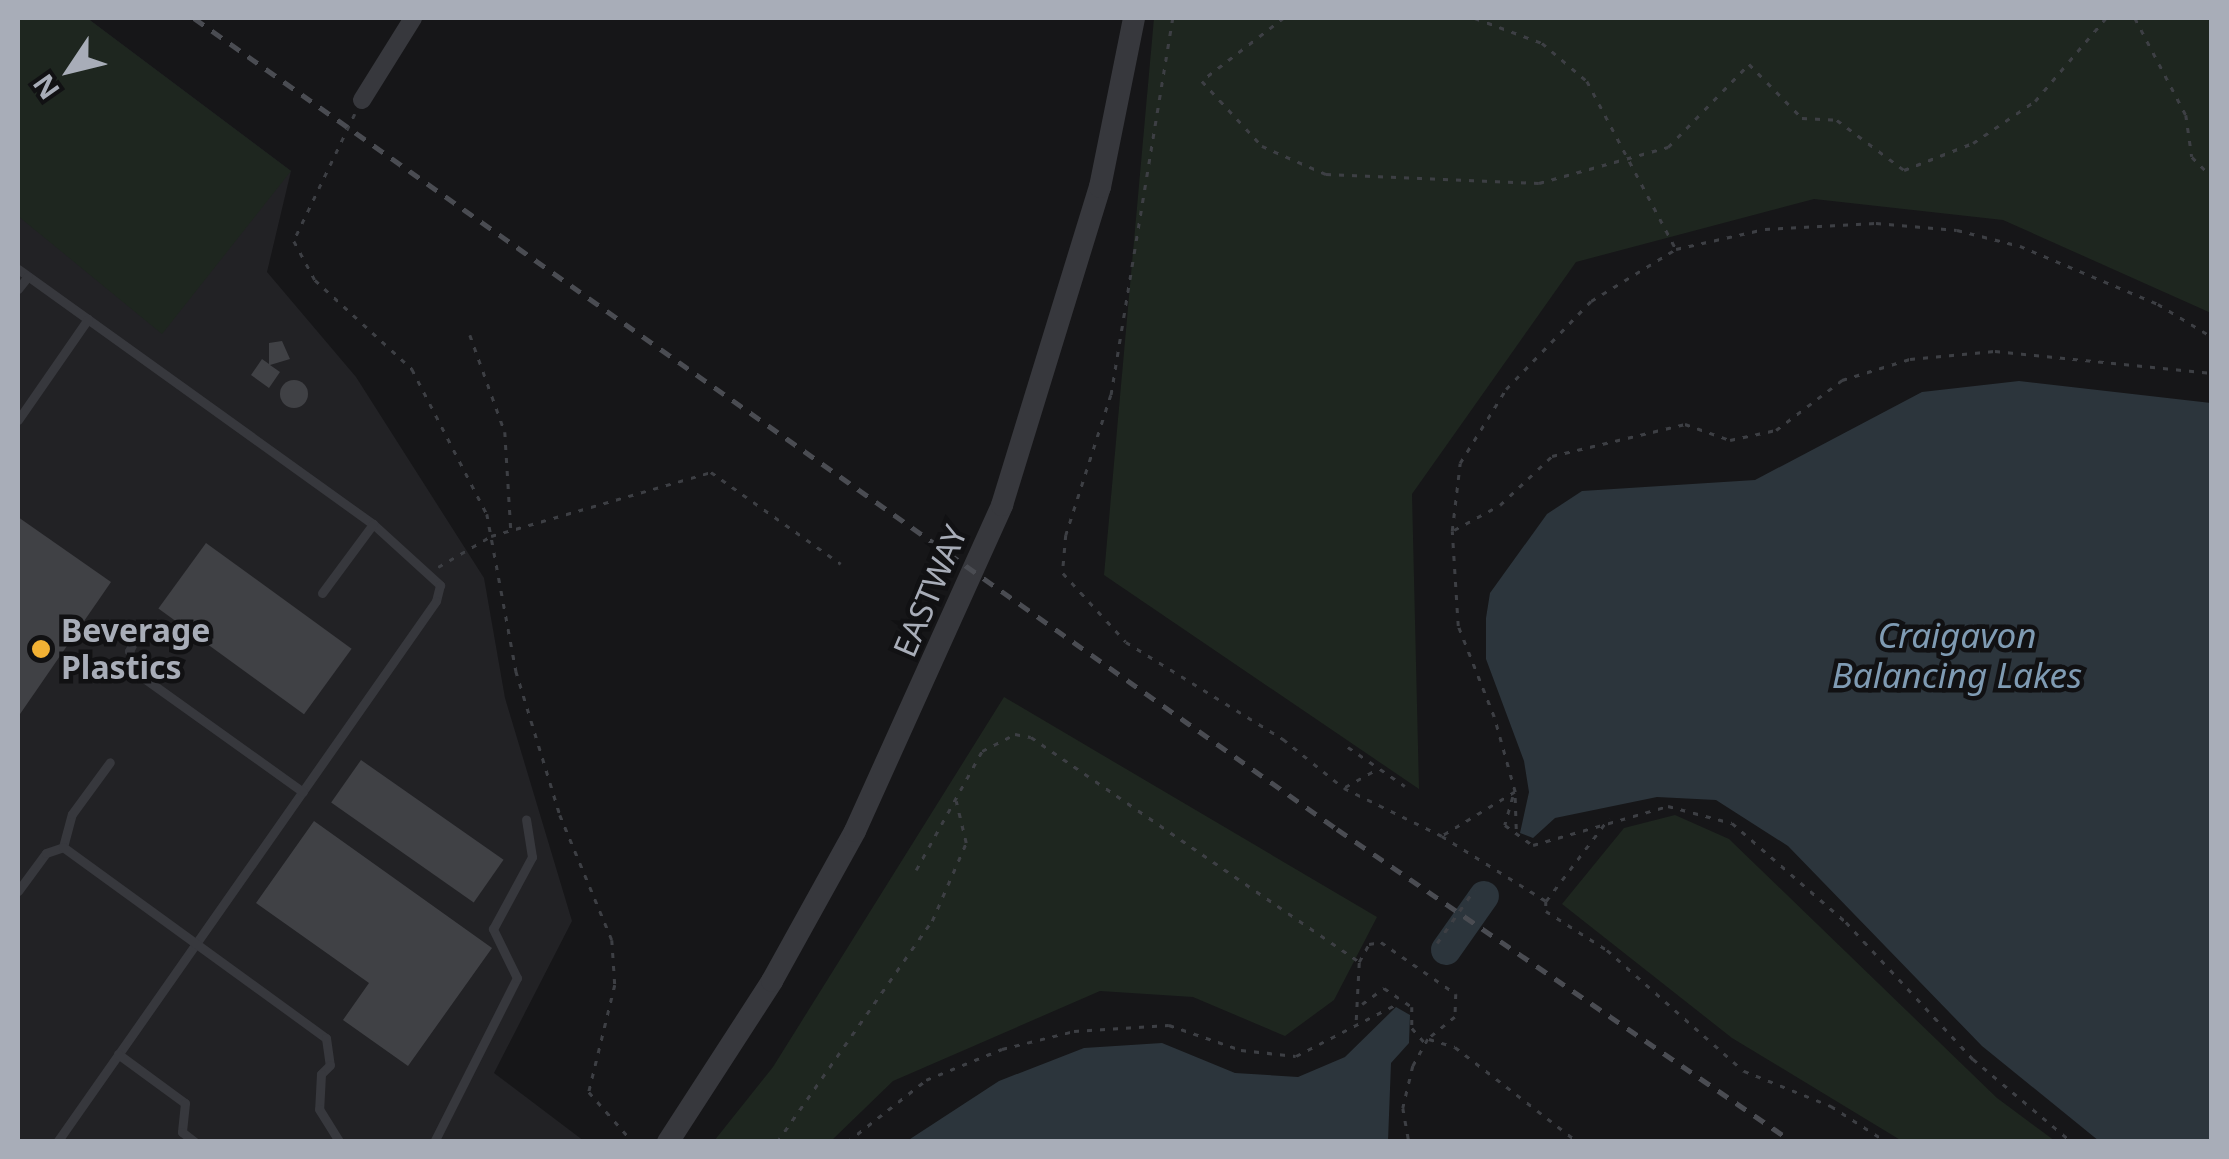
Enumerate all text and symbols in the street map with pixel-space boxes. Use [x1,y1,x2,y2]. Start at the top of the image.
north arrow [20,20,120,120]
text: N [23,67,68,107]
street label: EASTWAY [885,520,975,662]
place label: Beverage Plastics [61,612,210,687]
water label: Craigavon Balancing Lakes [1832,614,2082,696]
marker: Beverage Plastics [30,638,52,660]

